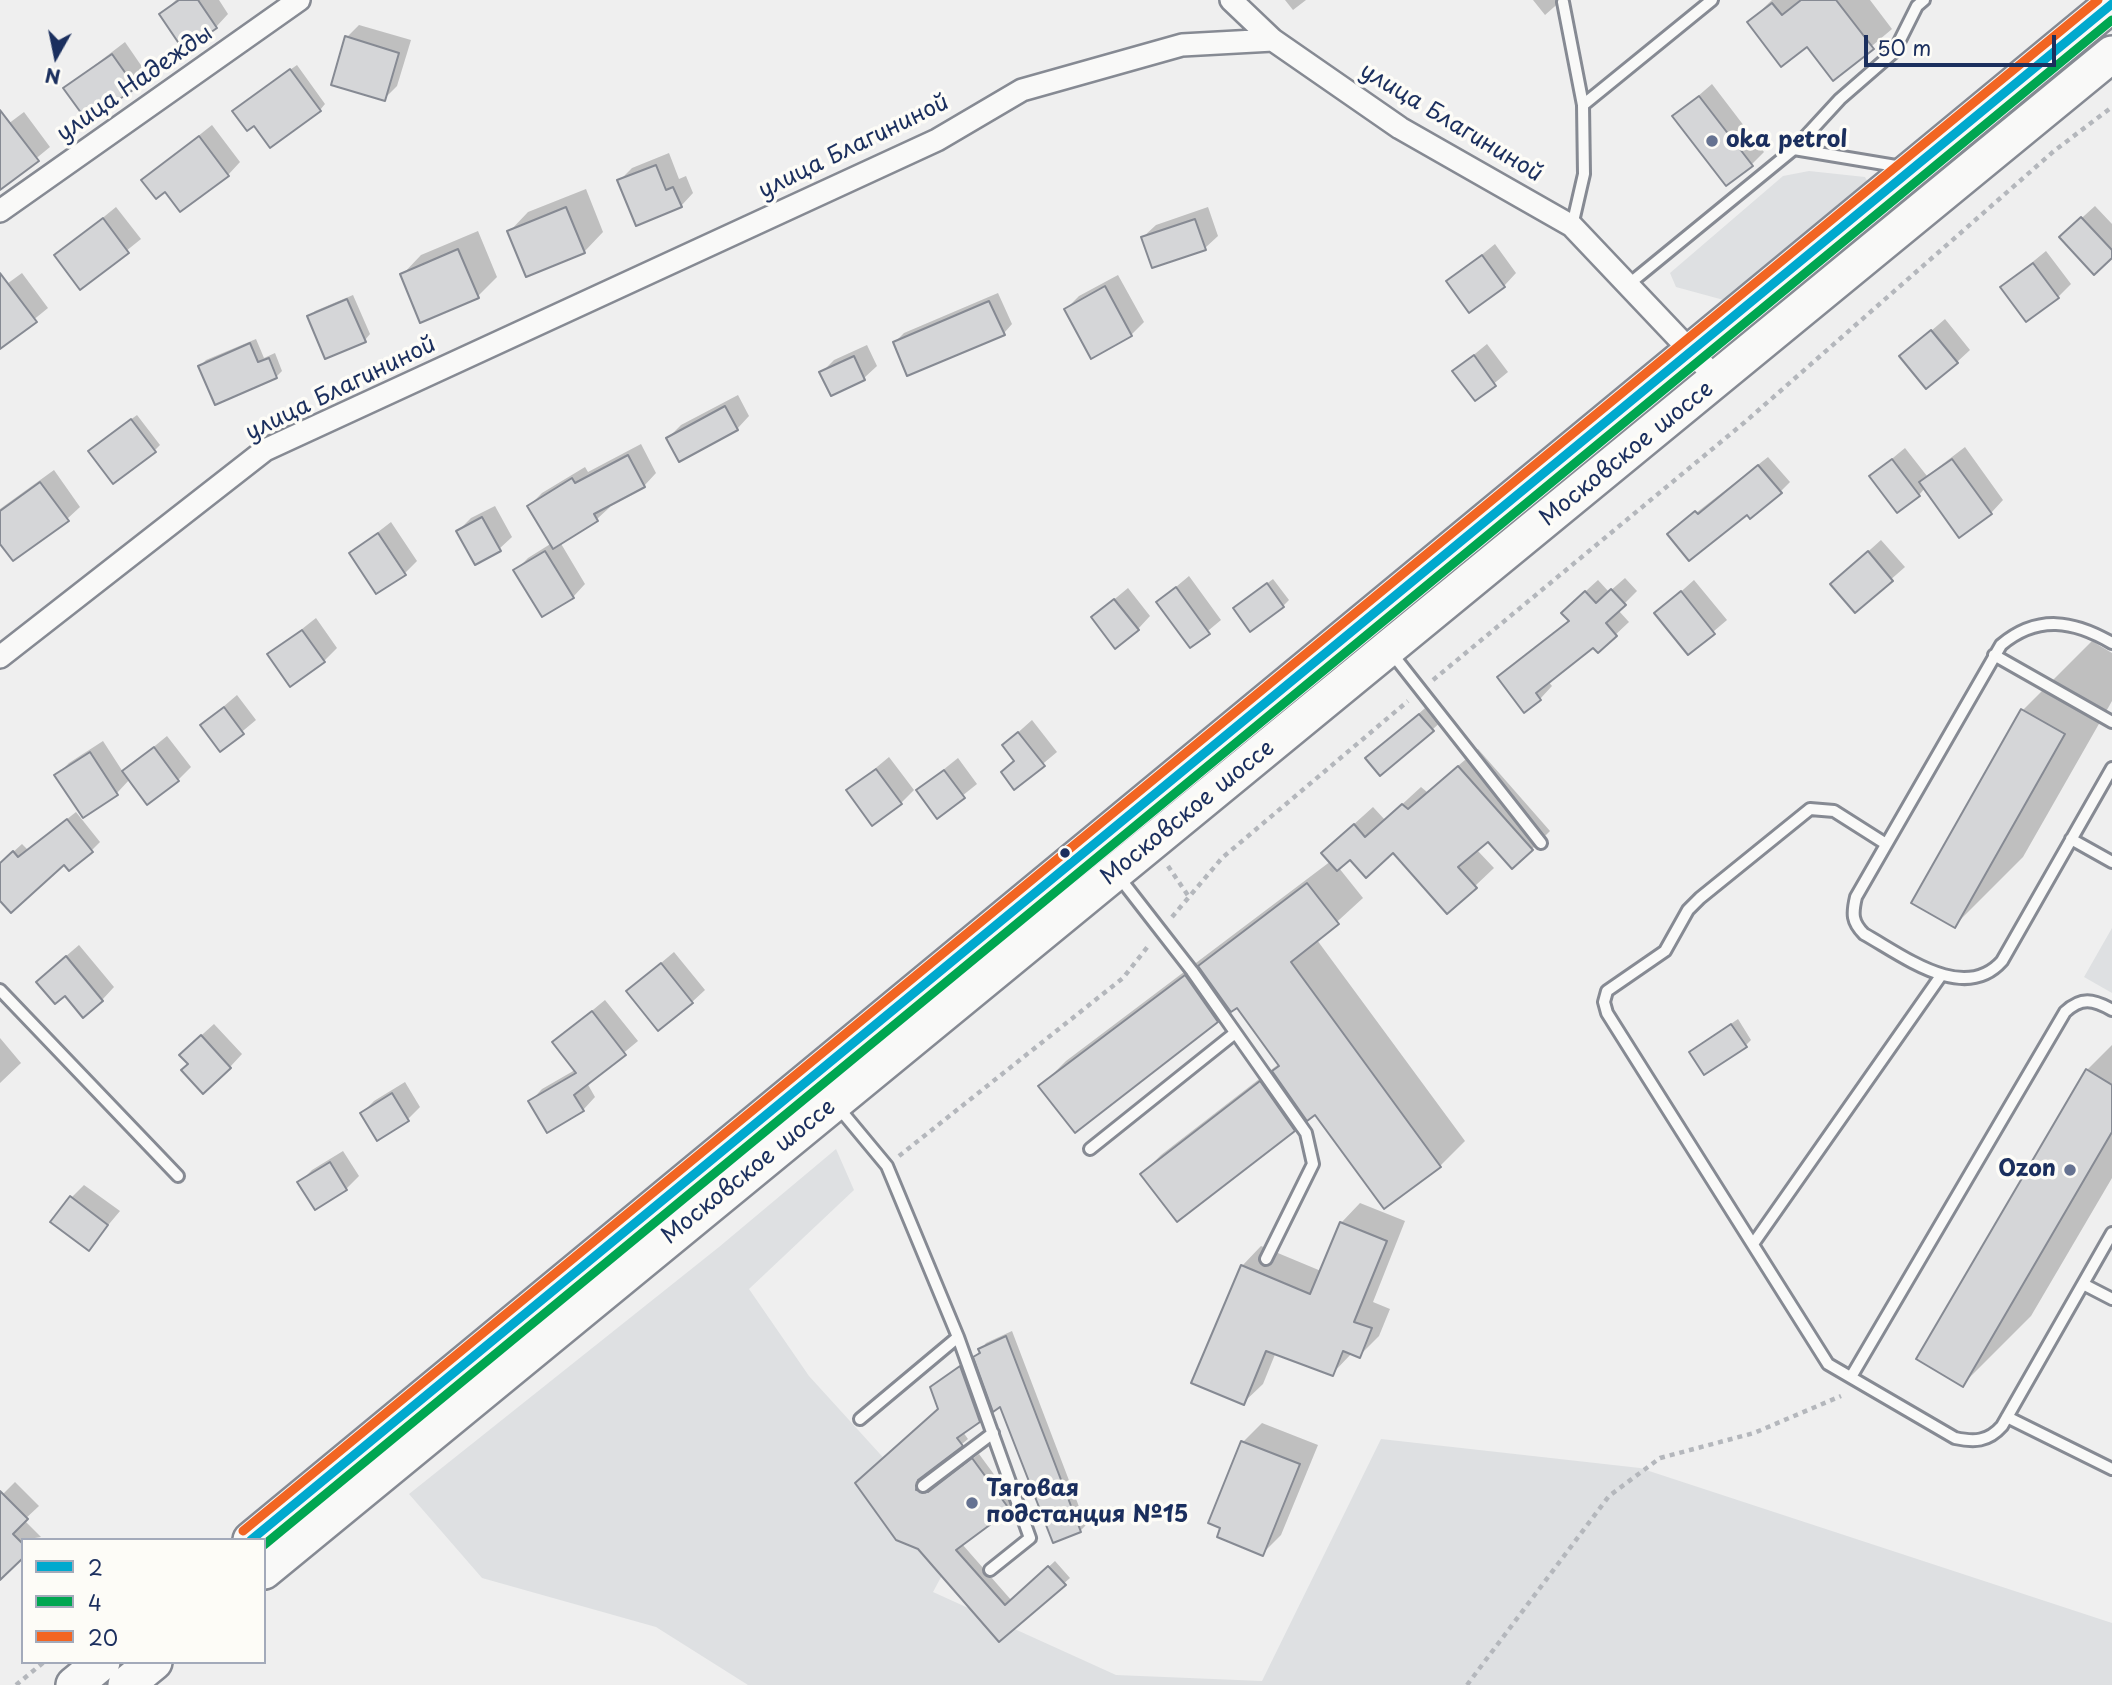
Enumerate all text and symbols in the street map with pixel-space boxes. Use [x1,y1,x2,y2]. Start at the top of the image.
street label: улица Надежды [52,20,218,148]
north arrow [21,21,91,91]
scale bar [1867,21,2060,65]
text: 50 m [1877,31,1931,63]
street label: улица Благининой [1355,57,1547,189]
text: N [43,62,62,92]
street label: улица Благининой [754,89,954,205]
place label: oka petrol [1726,127,1847,155]
marker: oka petrol [1704,133,1720,149]
street label: улица Благининой [241,331,441,447]
street label: Московское шоссе [1535,376,1719,532]
street label: Московское шоссе [1096,735,1280,891]
unlabelled marker [1058,846,1072,860]
street label: Московское шоссе [657,1094,841,1250]
place label: Ozon [1998,1156,2056,1184]
marker: Ozon [2062,1162,2078,1178]
place label: Тяговая подстанция №15 [986,1476,1188,1530]
marker: Тяговая подстанция №15 [964,1495,980,1511]
legend [21,1538,266,1664]
text: 2 [88,1551,103,1583]
text: 4 [88,1586,102,1618]
text: 20 [88,1621,118,1653]

